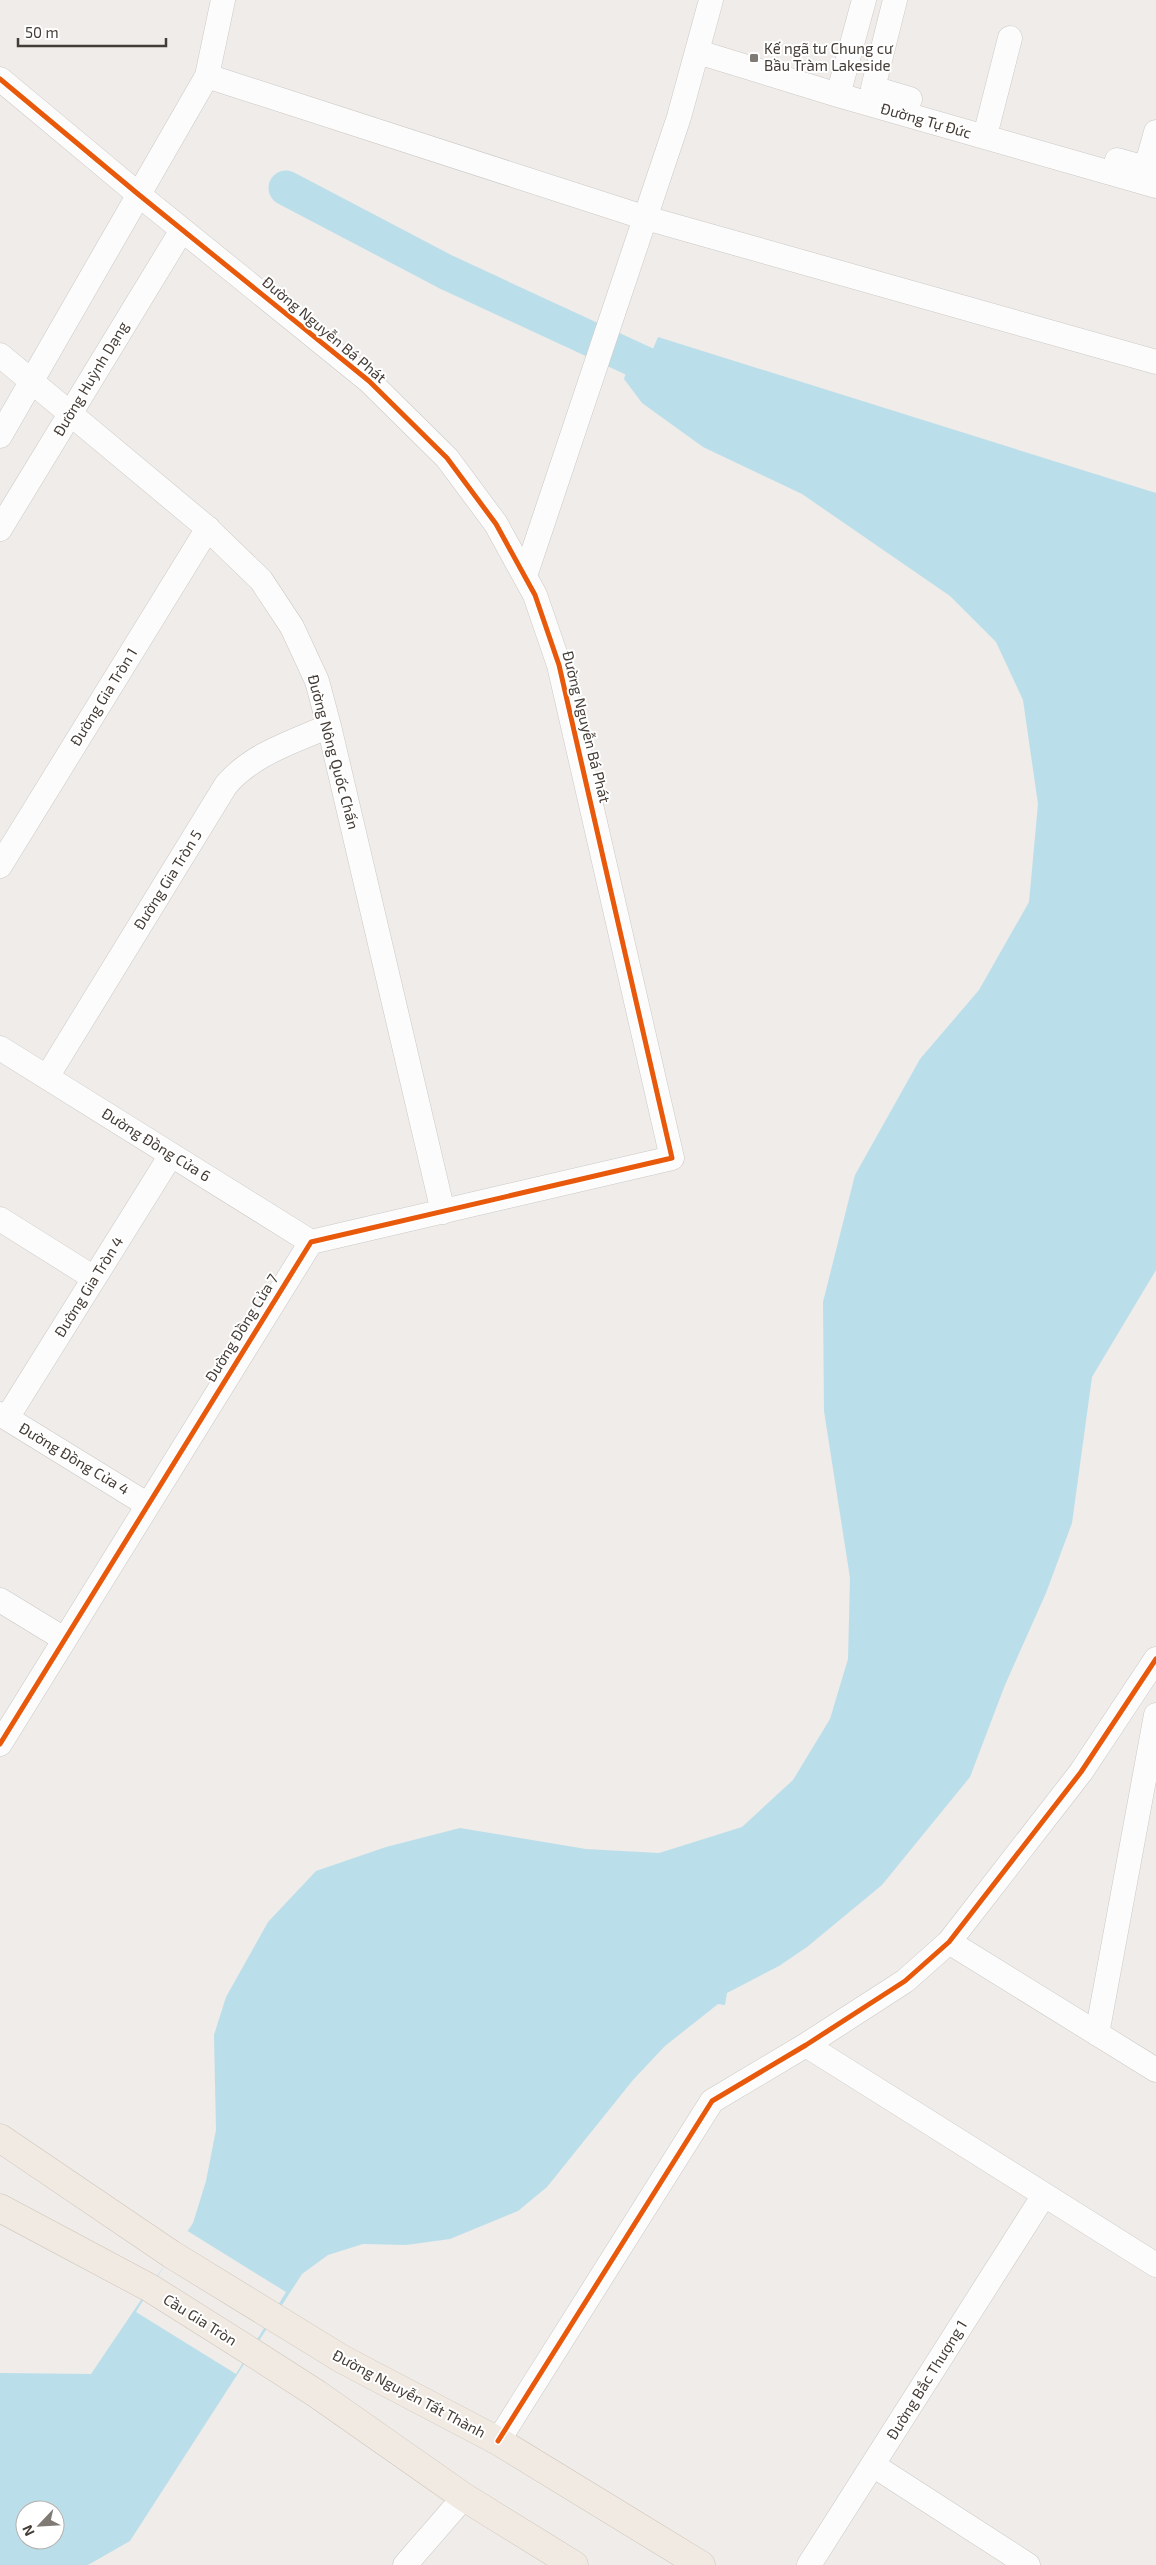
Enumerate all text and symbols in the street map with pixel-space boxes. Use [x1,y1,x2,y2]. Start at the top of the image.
scale bar [18,15,165,47]
text: 50 m [25,23,59,41]
place label: Kế ngã tư Chung cư Bầu Tràm Lakeside [764,39,894,74]
marker: Kế ngã tư Chung cư Bầu Tràm Lakeside [748,52,760,64]
street label: Đường Tự Đức [879,98,974,142]
street label: Đường Nguyễn Bá Phát [259,272,390,386]
street label: Đường Huỳnh Dạng [49,317,132,439]
street label: Đường Gia Tròn 1 [66,644,141,749]
street label: Đường Nguyễn Bá Phát [559,649,615,805]
street label: Đường Nông Quốc Chấn [304,672,363,831]
street label: Đường Gia Tròn 5 [129,826,205,933]
street label: Đường Đồng Cửa 6 [99,1103,214,1185]
street label: Đường Gia Tròn 4 [50,1233,126,1340]
street label: Đường Đồng Cửa 7 [201,1270,282,1385]
street label: Đường Đồng Cửa 4 [16,1418,133,1498]
street label: Cầu Gia Tròn [160,2289,241,2349]
street label: Đường Bắc Thượng 1 [882,2316,970,2443]
street label: Đường Nguyễn Tất Thành [330,2345,489,2441]
north arrow [15,2500,65,2550]
text: N [18,2523,38,2539]

